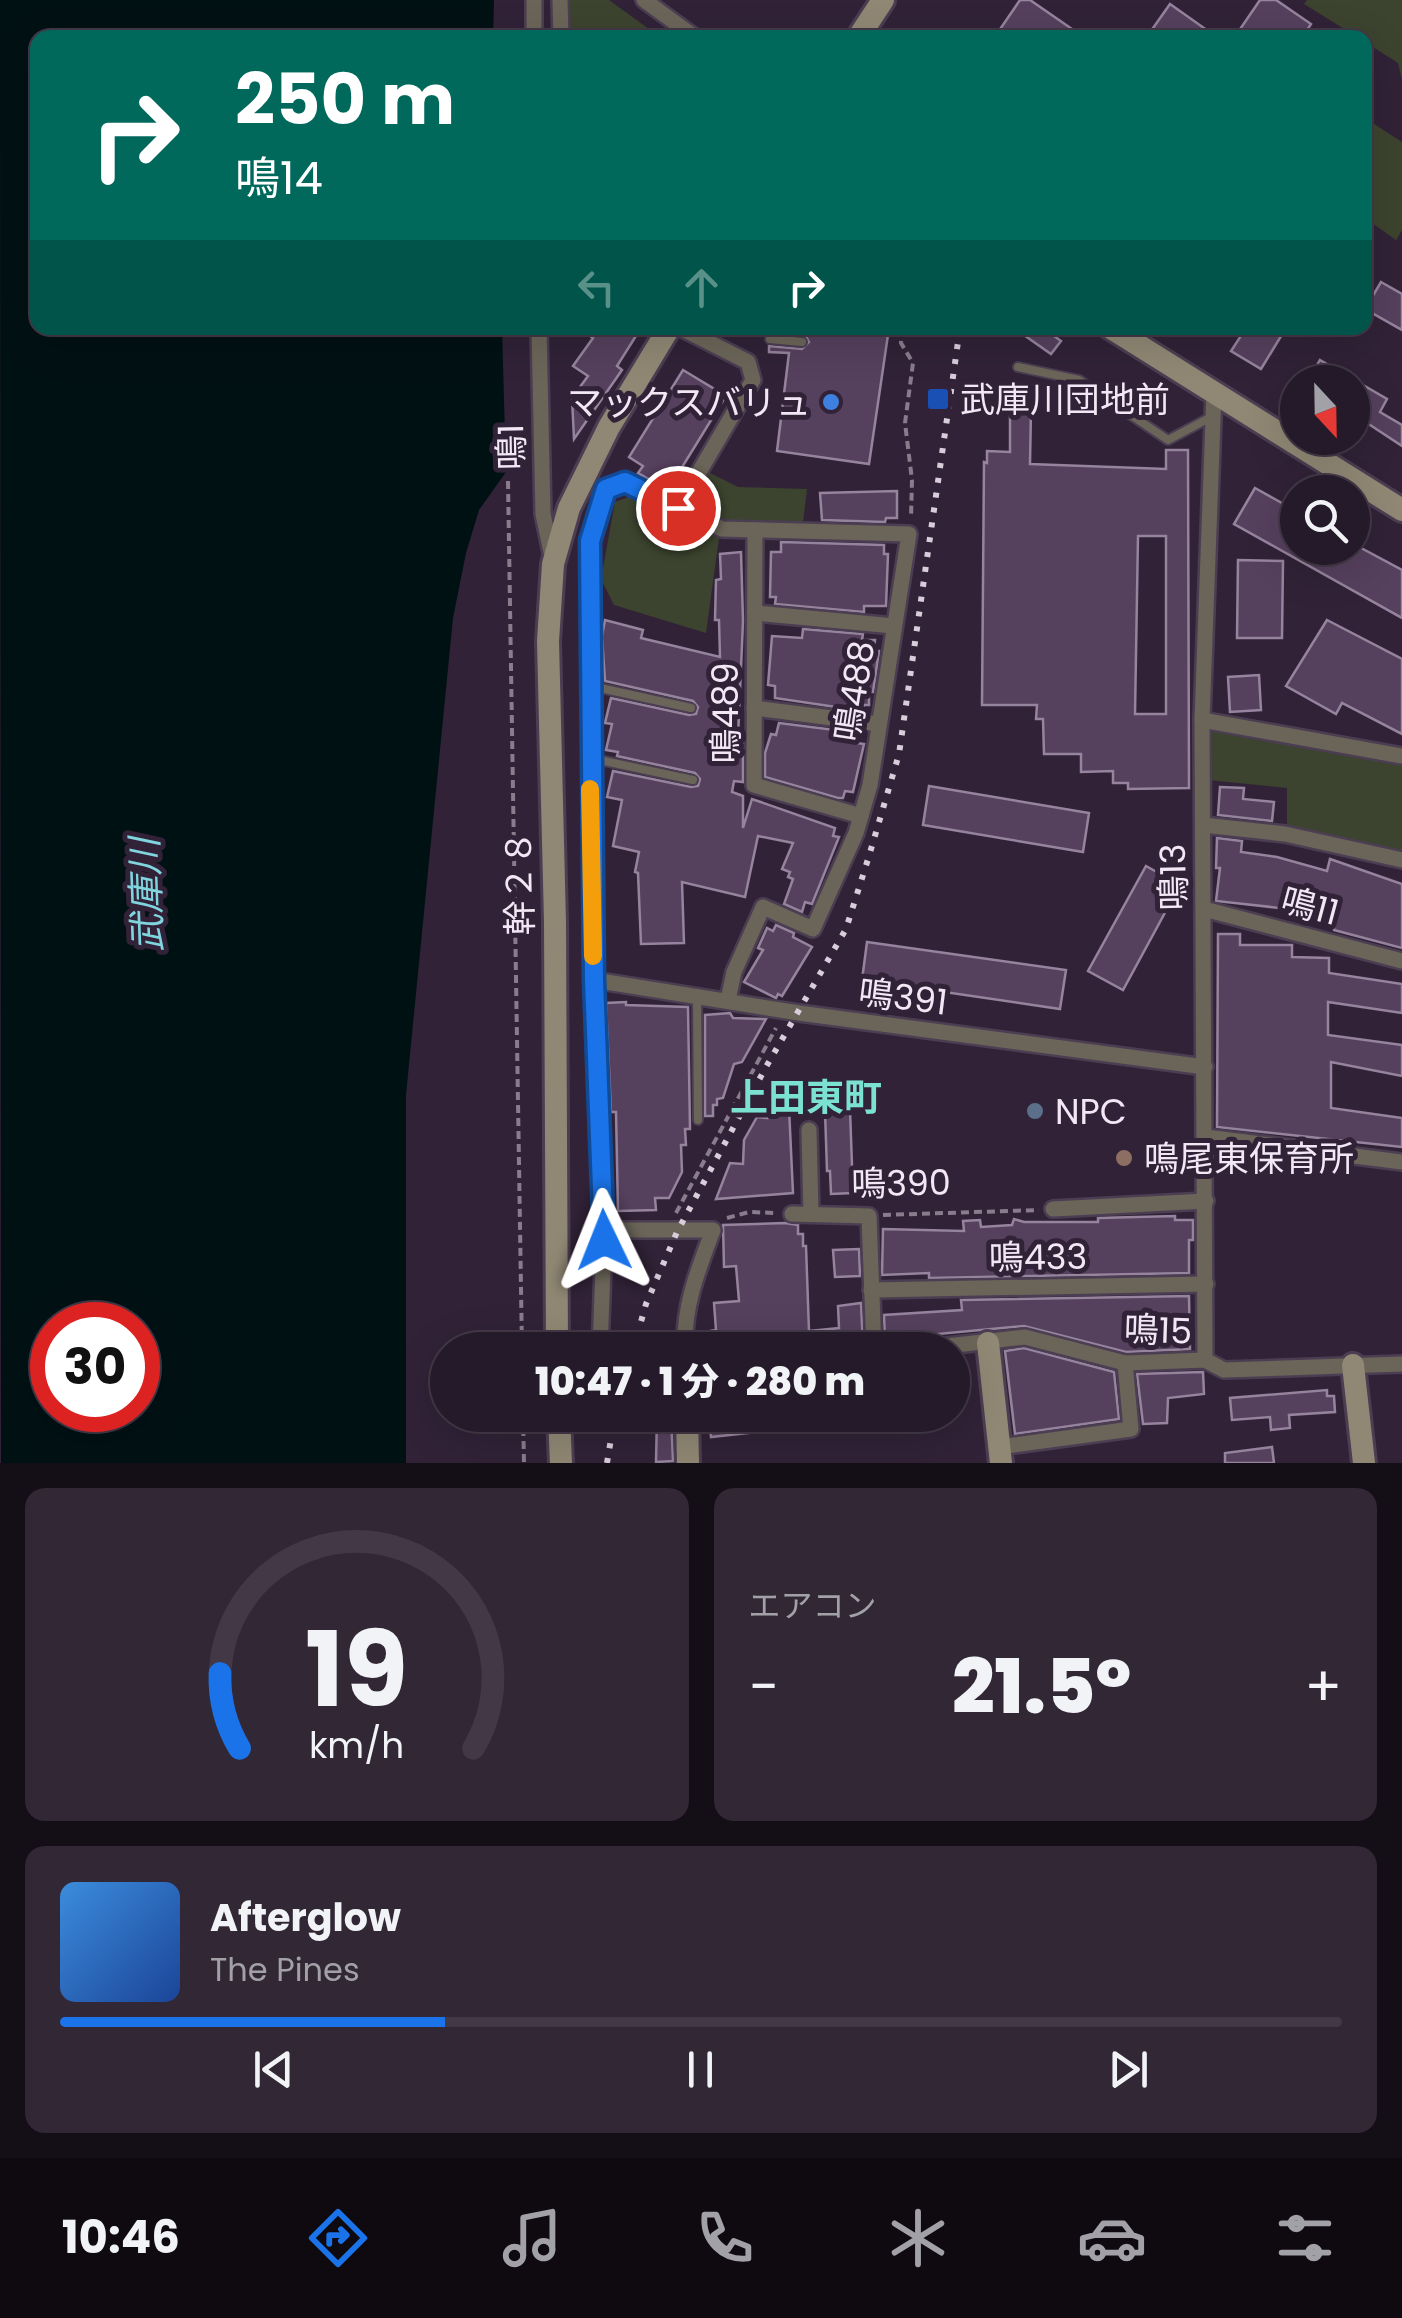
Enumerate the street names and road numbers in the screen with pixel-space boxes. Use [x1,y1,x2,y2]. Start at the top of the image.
street label: 鳴1 [486,423,536,471]
street label: 鳴488 [822,637,886,745]
street label: 鳴489 [701,662,750,764]
street label: 幹２８ [494,830,544,936]
street label: 鳴13 [1148,843,1198,911]
street label: 鳴11 [1276,875,1344,937]
street label: 鳴391 [856,967,950,1027]
street label: 鳴390 [851,1158,951,1208]
street label: 鳴433 [988,1232,1088,1282]
street label: 鳴15 [1123,1304,1193,1356]

